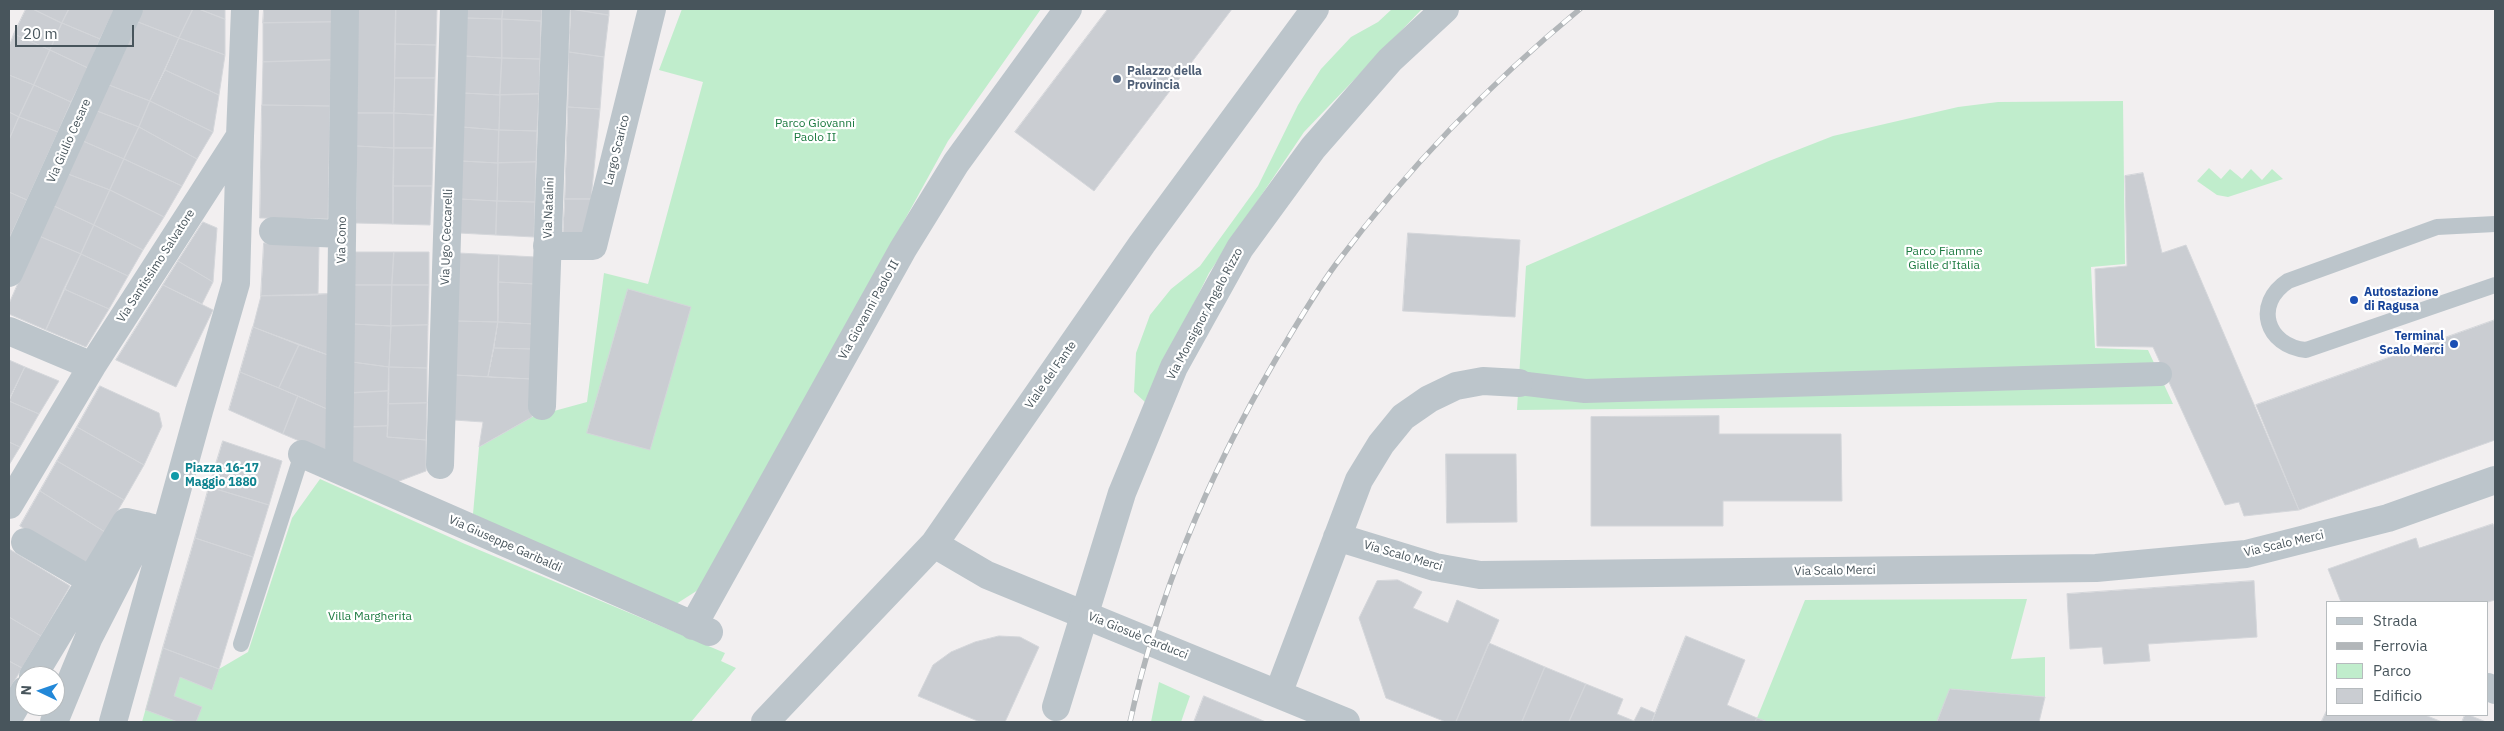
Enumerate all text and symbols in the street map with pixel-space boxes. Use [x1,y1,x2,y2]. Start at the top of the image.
scale bar [18,15,136,47]
text: 20 m [23,24,58,43]
place label: Palazzo della Provincia [1127,65,1202,93]
marker: Palazzo della Provincia [1111,73,1123,85]
street label: Via Giulio Cesare [44,97,94,185]
street label: Largo Scarico [601,113,633,187]
park label: Parco Giovanni Paolo II [775,117,855,145]
street label: Via Natalini [541,177,557,239]
street label: Via Ugo Ceccarelli [438,189,456,285]
street label: Via Santissimo Salvatore [114,207,198,325]
street label: Via Cono [334,216,350,264]
park label: Parco Fiamme Gialle d'Italia [1905,245,1983,273]
street label: Via Monsignor Angelo Rizzo [1164,246,1246,382]
street label: Via Giovanni Paolo II [836,258,902,362]
place label: Autostazione di Ragusa [2364,286,2438,314]
marker: Autostazione di Ragusa [2348,294,2360,306]
place label: Terminal Scalo Merci [2379,330,2444,358]
street label: Viale del Fante [1022,338,1080,412]
marker: Terminal Scalo Merci [2448,338,2460,350]
place label: Piazza 16-17 Maggio 1880 [185,462,259,490]
marker: Piazza 16-17 Maggio 1880 [169,470,181,482]
street label: Via Giuseppe Garibaldi [446,513,564,575]
street label: Via Scalo Merci [2243,528,2325,560]
street label: Via Scalo Merci [1362,538,1444,574]
street label: Via Scalo Merci [1794,563,1876,579]
legend [2326,601,2489,716]
street label: Via Giosuè Carducci [1086,609,1190,663]
park label: Villa Margherita [328,610,412,624]
text: Strada [2373,611,2417,630]
text: Ferrovia [2373,636,2428,655]
text: Parco [2373,661,2411,680]
north arrow [15,666,65,716]
text: N [17,685,35,696]
text: Edificio [2373,686,2422,705]

